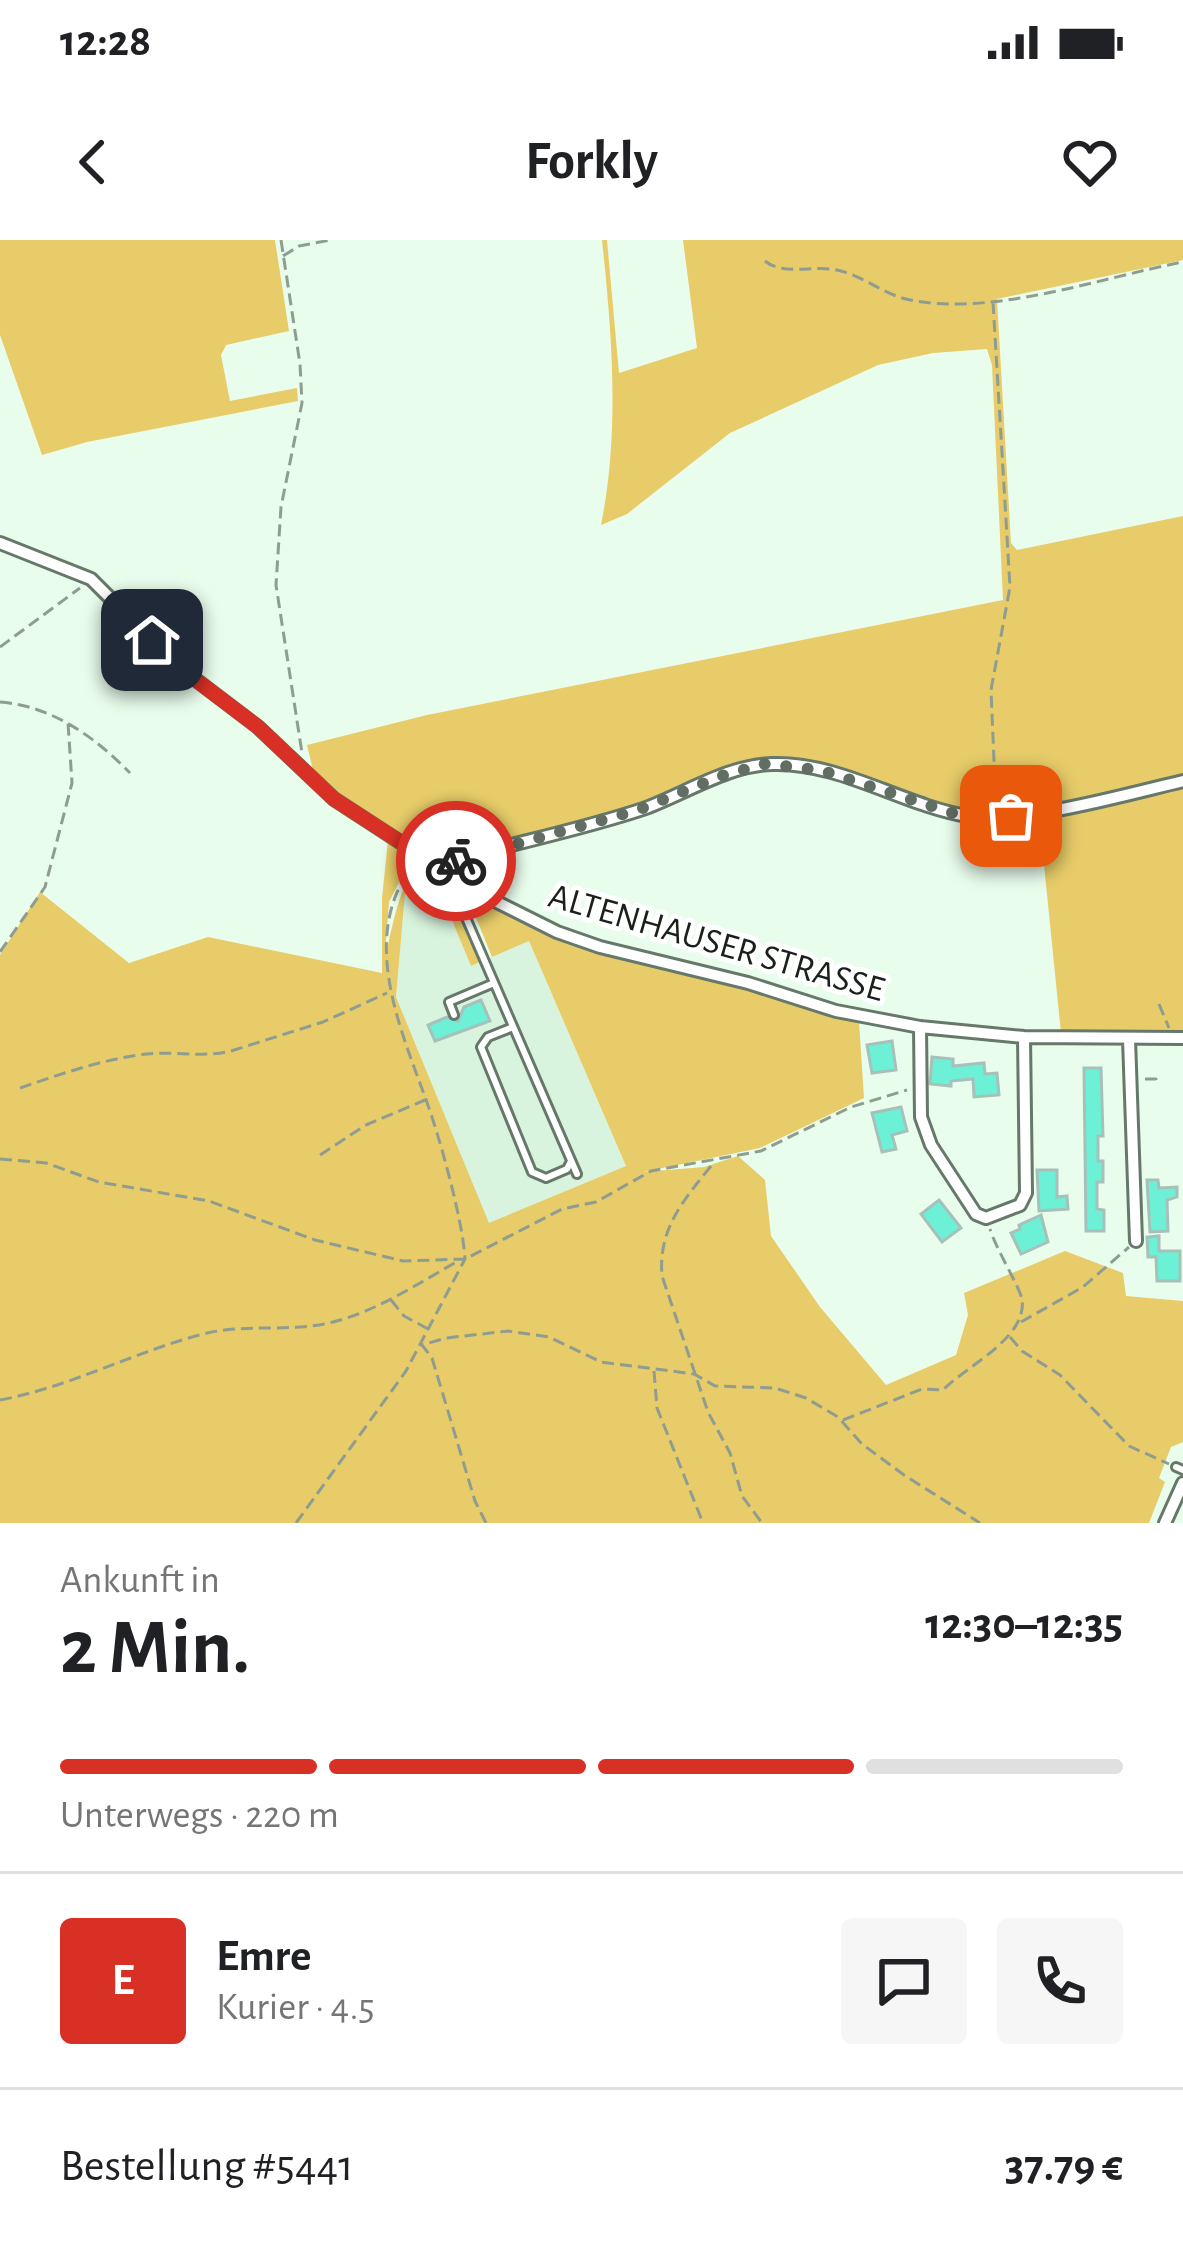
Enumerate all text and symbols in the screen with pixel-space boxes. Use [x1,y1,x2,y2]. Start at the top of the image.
text: 12:28 [60,19,151,64]
icon: back [60,129,126,195]
icon: heart [1057,129,1123,195]
text: Forkly [525,135,658,189]
pin [101,589,203,691]
icon: home [119,607,185,673]
pin [960,765,1062,867]
icon: bag [978,783,1044,849]
courier [396,801,516,921]
icon: bike [423,828,489,894]
street label: ALTENHAUSER STRASSE [545,878,888,1008]
text: Ankunft in [60,1561,220,1600]
text: 12:30–12:35 [925,1602,1123,1647]
text: 2 Min. [60,1610,250,1688]
text: Unterwegs · 220 m [60,1796,339,1835]
button: chat [841,1918,967,2044]
button: phone [997,1918,1123,2044]
text: Emre [216,1934,311,1979]
text: E [112,1958,134,2003]
text: Kurier · 4.5 [216,1988,375,2027]
text: Bestellung #5441 [60,2144,354,2189]
text: 37.79 € [1005,2144,1123,2189]

